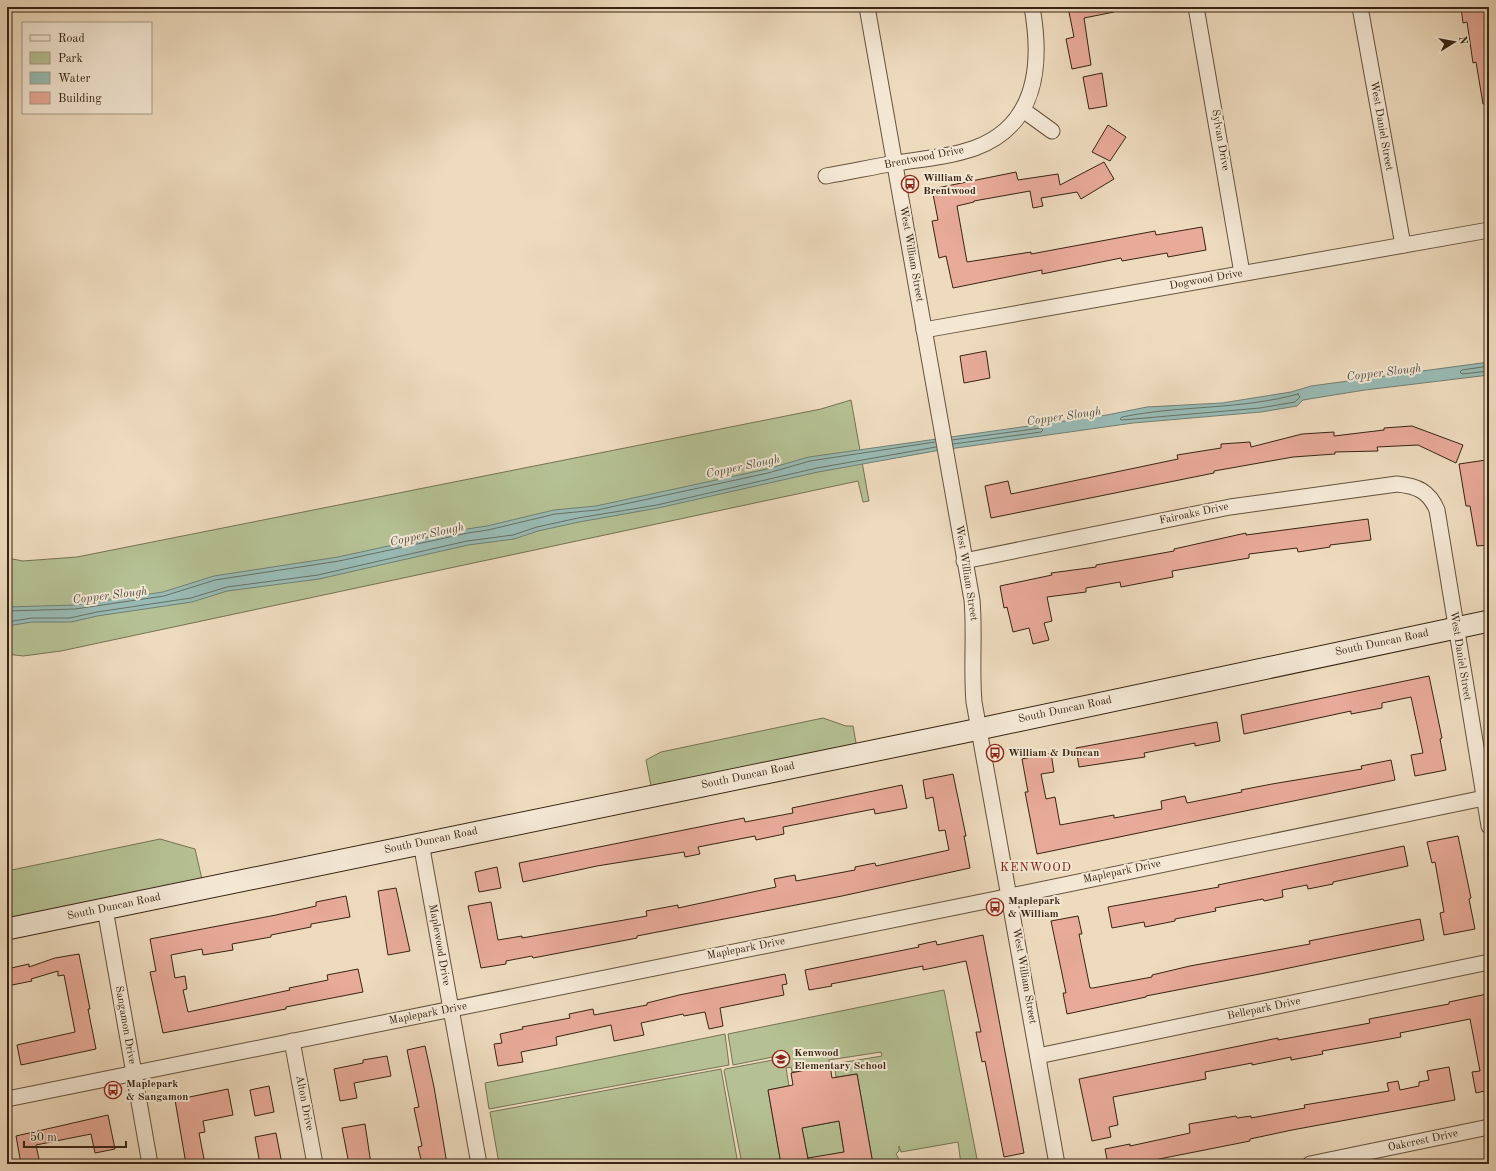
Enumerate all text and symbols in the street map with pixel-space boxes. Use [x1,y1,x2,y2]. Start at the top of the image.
legend [22,22,152,114]
north arrow [1434,22,1474,62]
text: Road [58,33,85,45]
text: N [1456,35,1469,46]
text: Park [58,53,83,65]
text: Water [58,73,91,85]
street label: West Daniel Street [1368,80,1394,172]
text: Building [58,93,102,105]
street label: Sylvan Drive [1209,109,1231,171]
street label: Brentwood Drive [883,145,965,171]
place label: William & Brentwood [923,173,976,197]
bus stop icon: William & Brentwood [900,174,920,194]
street label: West William Street [897,205,925,303]
street label: Dogwood Drive [1169,268,1243,292]
water label: Copper Slough [1346,362,1422,384]
water label: Copper Slough [1026,406,1102,428]
water label: Copper Slough [705,453,781,481]
street label: Fairoaks Drive [1158,501,1230,527]
water label: Copper Slough [389,521,465,549]
street label: West William Street [953,524,979,622]
water label: Copper Slough [72,585,148,607]
street label: West Daniel Street [1447,610,1473,702]
street label: South Duncan Road [1334,628,1430,658]
street label: South Duncan Road [1017,695,1113,725]
bus stop icon: William & Duncan [985,743,1005,763]
place label: William & Duncan [1008,748,1099,759]
street label: South Duncan Road [700,761,796,791]
street label: South Duncan Road [383,826,479,856]
street label: Maplepark Drive [1082,858,1162,886]
district label: KENWOOD [1000,862,1072,874]
street label: South Duncan Road [66,892,162,922]
place label: Maplepark & William [1008,896,1060,920]
bus stop icon: Maplepark & William [985,897,1005,917]
street label: Maplewood Drive [426,903,452,987]
street label: West William Street [1010,927,1038,1025]
street label: Maplepark Drive [706,936,786,962]
street label: Sangamon Drive [113,985,137,1065]
street label: Bellepark Drive [1226,996,1302,1022]
street label: Maplepark Drive [388,1001,468,1027]
place label: Kenwood Elementary School [794,1048,887,1072]
school or university icon: Kenwood Elementary School [771,1049,791,1069]
street label: Alton Drive [293,1074,315,1132]
place label: Maplepark & Sangamon [126,1079,188,1103]
bus stop icon: Maplepark & Sangamon [103,1080,123,1100]
scale bar [24,1123,126,1149]
street label: Oakcrest Drive [1387,1128,1459,1154]
text: 50 m [30,1131,57,1144]

